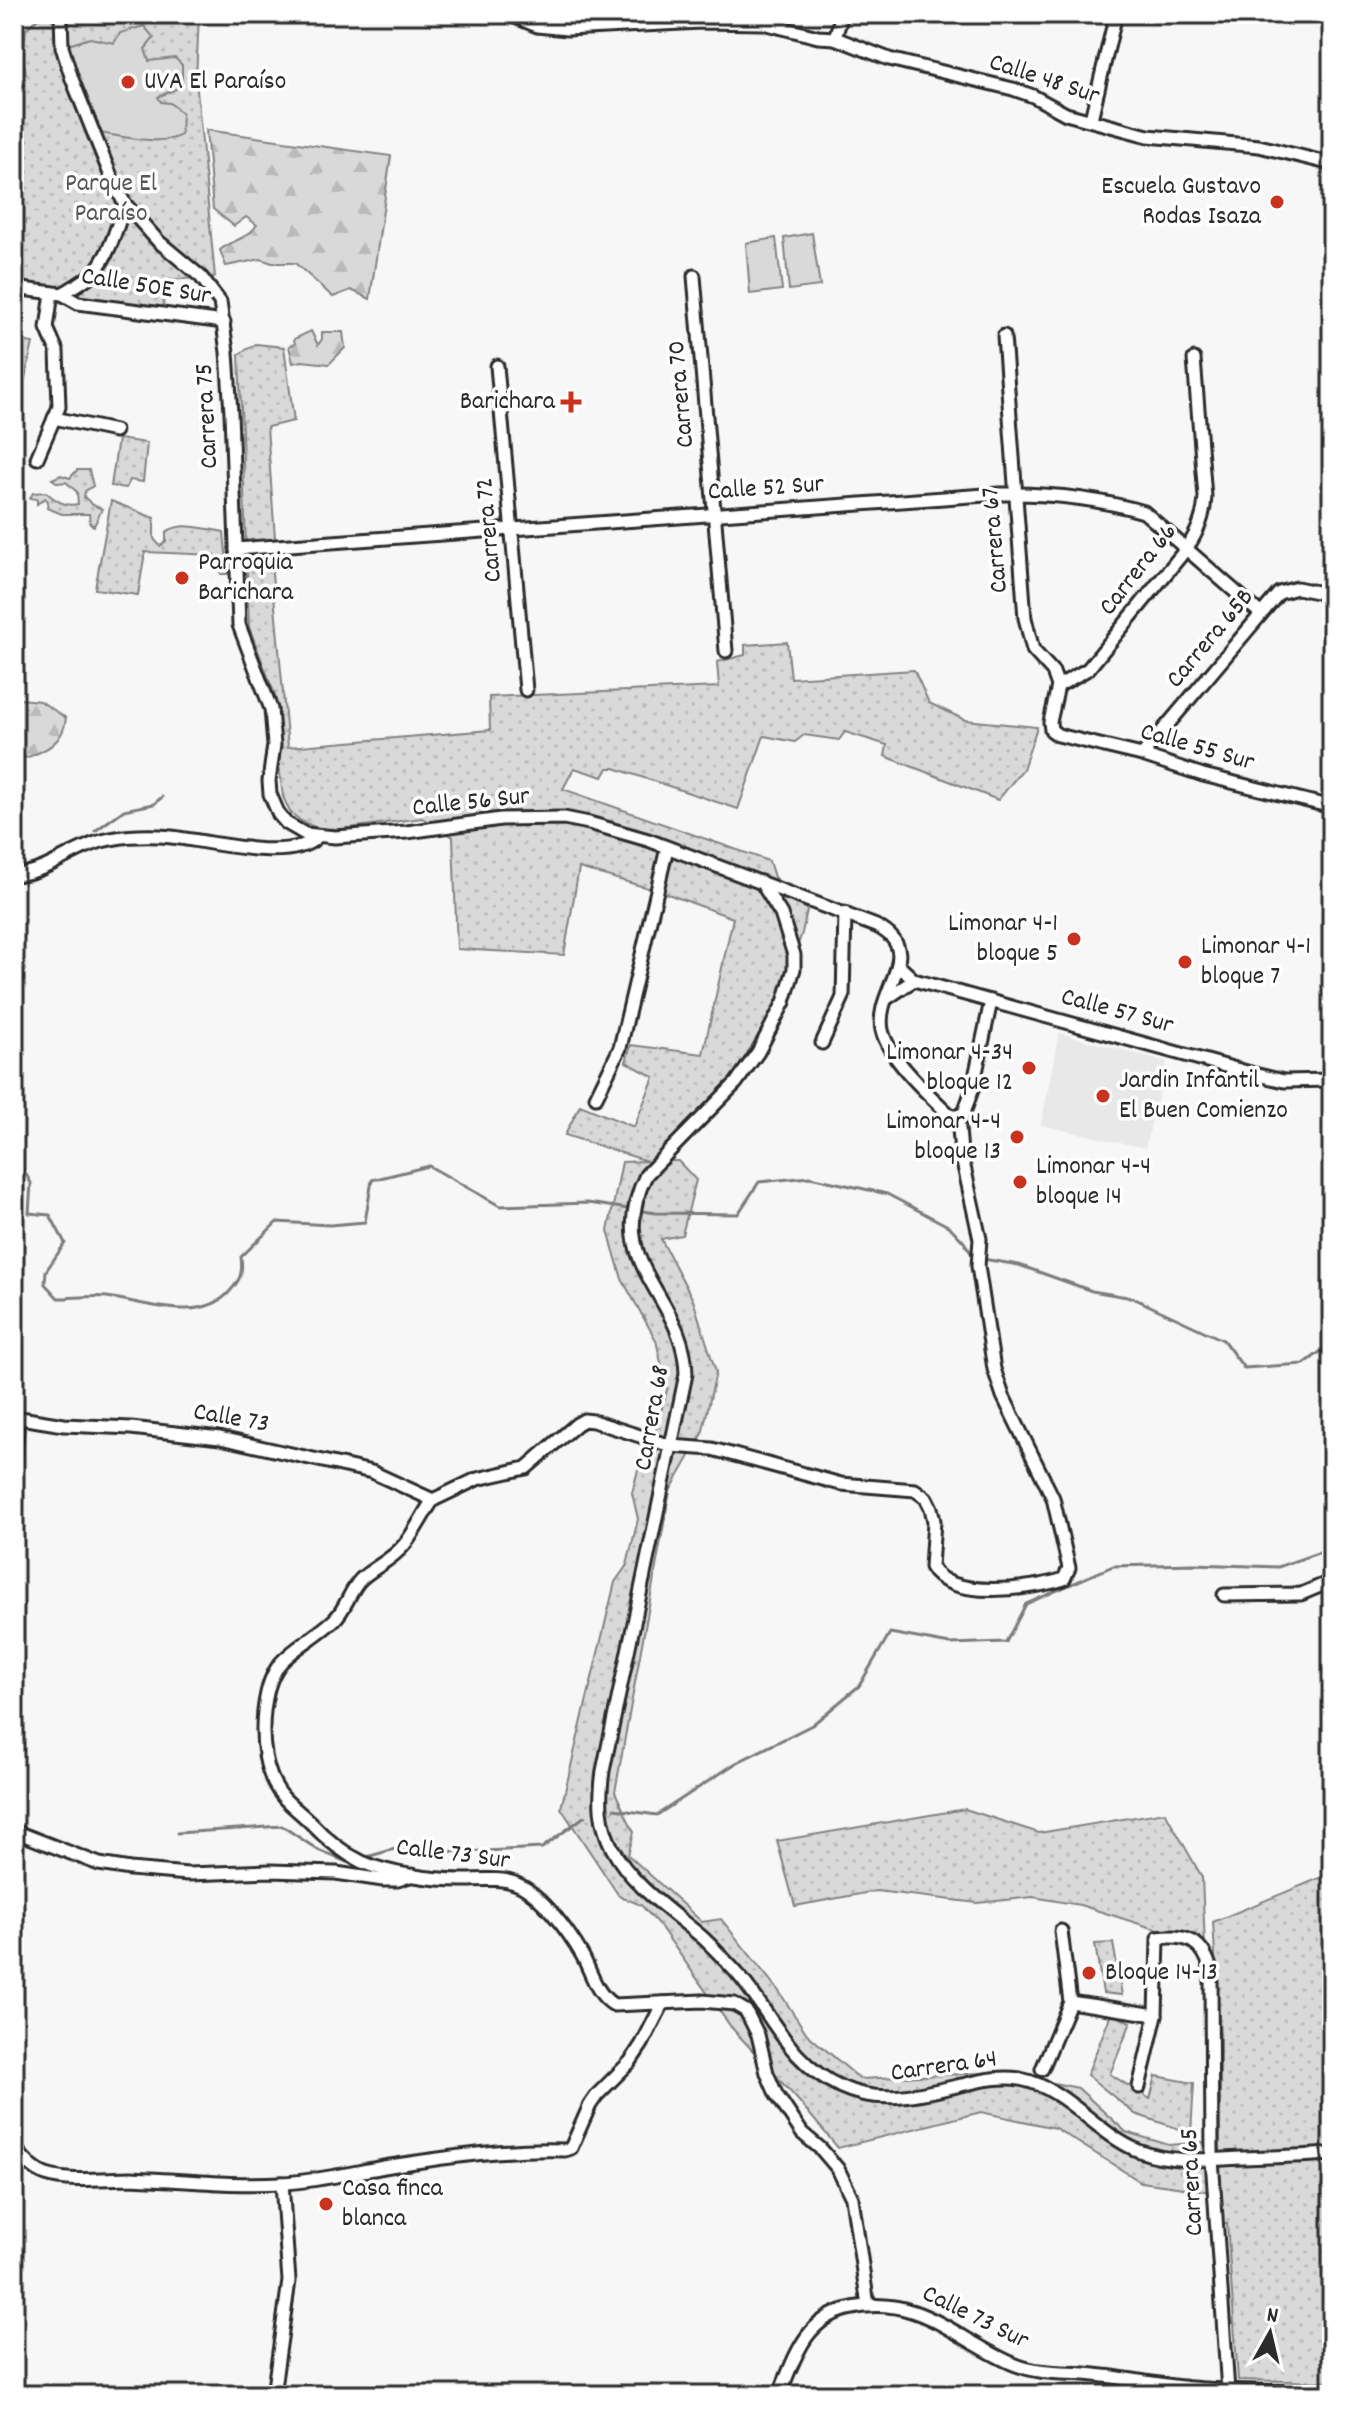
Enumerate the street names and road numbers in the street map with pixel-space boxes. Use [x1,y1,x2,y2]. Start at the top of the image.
street label: Calle 48 Sur [984,45,1104,115]
street label: Calle 50E Sur [78,258,214,316]
street label: Carrera 70 [659,339,705,449]
street label: Carrera 75 [187,362,229,470]
street label: Calle 52 Sur [707,466,826,512]
street label: Carrera 72 [467,476,513,584]
street label: Carrera 67 [973,485,1019,595]
street label: Carrera 66 [1091,516,1187,624]
street label: Carrera 65B [1158,581,1264,697]
street label: Calle 55 Sur [1136,714,1259,782]
street label: Calle 56 Sur [410,778,532,828]
street label: Calle 57 Sur [1057,979,1178,1045]
street label: Carrera 68 [626,1362,680,1474]
street label: Calle 73 [190,1394,272,1444]
street label: Calle 73 Sur [394,1830,512,1880]
street label: Carrera 64 [888,2041,1000,2093]
street label: Carrera 65 [1172,2127,1214,2237]
street label: Calle 73 Sur [915,2276,1035,2360]

